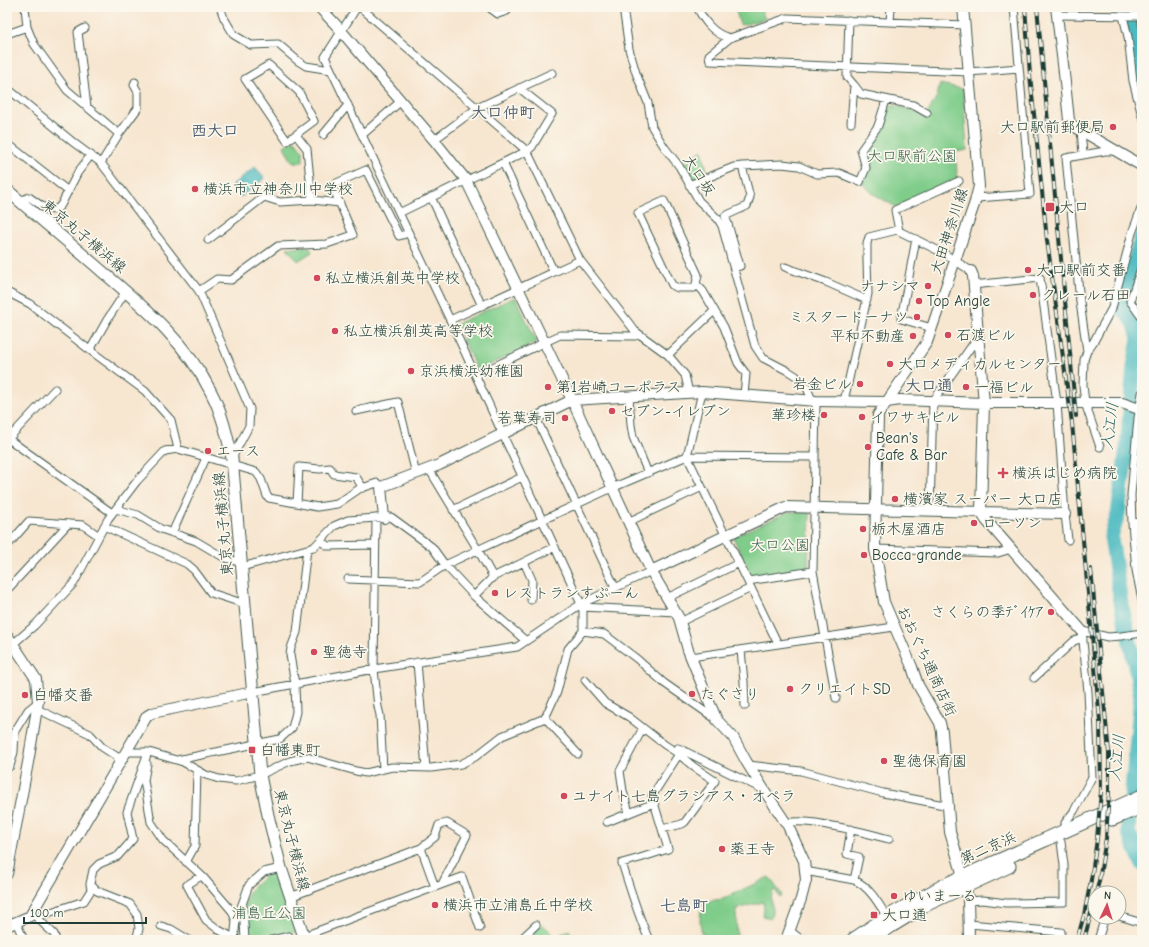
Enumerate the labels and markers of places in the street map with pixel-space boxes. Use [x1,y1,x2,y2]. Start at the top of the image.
place label: 大口駅前郵便局 [1000,118,1105,136]
marker: 大口駅前郵便局 [1108,122,1118,132]
place label: 横浜市立神奈川中学校 [203,180,353,198]
marker: 横浜市立神奈川中学校 [190,184,200,194]
place label: 大口 [1059,198,1089,216]
marker: 大口 [1044,201,1056,213]
place label: 大口駅前交番 [1036,261,1126,279]
marker: 大口駅前交番 [1023,265,1033,275]
place label: 私立横浜創英中学校 [325,269,460,287]
marker: 私立横浜創英中学校 [312,273,322,283]
place label: ナナシマ [860,277,920,295]
marker: ナナシマ [923,281,933,291]
place label: クレール石田 [1041,286,1131,304]
marker: クレール石田 [1028,290,1038,300]
place label: Top Angle [927,292,991,310]
marker: Top Angle [914,296,924,306]
place label: ミスタードーナツ [789,308,909,326]
marker: ミスタードーナツ [912,312,922,322]
place label: 私立横浜創英高等学校 [343,322,493,340]
marker: 私立横浜創英高等学校 [330,326,340,336]
place label: 石渡ビル [956,326,1016,344]
place label: 平和不動産 [830,327,905,345]
marker: 石渡ビル [943,330,953,340]
marker: 平和不動産 [908,331,918,341]
place label: 大口メディカルセンター [898,355,1062,373]
marker: 大口メディカルセンター [885,359,895,369]
place label: 京浜横浜幼稚園 [419,362,524,380]
marker: 京浜横浜幼稚園 [406,366,416,376]
place label: 岩金ビル [792,375,852,393]
place label: 第1岩崎コーポラス [556,378,681,396]
place label: 一福ビル [974,378,1034,396]
marker: 岩金ビル [855,379,865,389]
marker: 第1岩崎コーポラス [543,382,553,392]
marker: 一福ビル [961,382,971,392]
place label: セブン-イレブン [620,402,731,420]
marker: セブン-イレブン [607,406,617,416]
place label: 華珍楼 [771,406,816,424]
place label: イワサキビル [870,408,960,426]
place label: 若葉寿司 [497,409,557,427]
marker: 華珍楼 [819,410,829,420]
marker: イワサキビル [857,412,867,422]
marker: 若葉寿司 [560,413,570,423]
place label: Bean's Cafe & Bar [876,429,947,464]
place label: エース [216,442,260,460]
marker: Bean's Cafe & Bar [863,442,873,452]
marker: エース [203,446,213,456]
place label: 横浜はじめ病院 [1012,464,1117,482]
marker: 横浜はじめ病院 [997,467,1009,479]
place label: 横濱家 スーパー 大口店 [903,490,1062,508]
marker: 横濱家 スーパー 大口店 [890,494,900,504]
place label: ローソン [982,514,1042,532]
marker: ローソン [969,518,979,528]
place label: 栃木屋酒店 [871,520,946,538]
marker: 栃木屋酒店 [858,524,868,534]
place label: Bocca grande [872,546,962,564]
marker: Bocca grande [859,550,869,560]
place label: レストランすぷーん [503,584,639,602]
marker: レストランすぷーん [490,588,500,598]
place label: さくらの季ﾃﾞｲｹｱ [930,603,1043,621]
marker: さくらの季ﾃﾞｲｹｱ [1046,607,1056,617]
place label: 聖徳寺 [322,643,367,661]
marker: 聖徳寺 [309,647,319,657]
place label: クリエイトSD [798,680,891,698]
marker: クリエイトSD [785,684,795,694]
place label: たぐさり [700,685,760,703]
place label: 白幡交番 [33,686,93,704]
marker: たぐさり [687,689,697,699]
marker: 白幡交番 [20,690,30,700]
place label: 白幡東町 [260,741,321,759]
marker: 白幡東町 [247,745,257,755]
place label: 聖徳保育園 [892,752,967,770]
marker: 聖徳保育園 [879,756,889,766]
place label: ユナイト七島グラシアス・オペラ [572,787,796,805]
marker: ユナイト七島グラシアス・オペラ [559,791,569,801]
place label: 薬王寺 [730,840,775,858]
marker: 薬王寺 [717,844,727,854]
place label: ゆいまーる [902,887,977,905]
marker: ゆいまーる [889,891,899,901]
place label: 横浜市立浦島丘中学校 [443,896,593,914]
marker: 横浜市立浦島丘中学校 [430,900,440,910]
place label: 大口通 [882,906,927,924]
marker: 大口通 [869,910,879,920]

